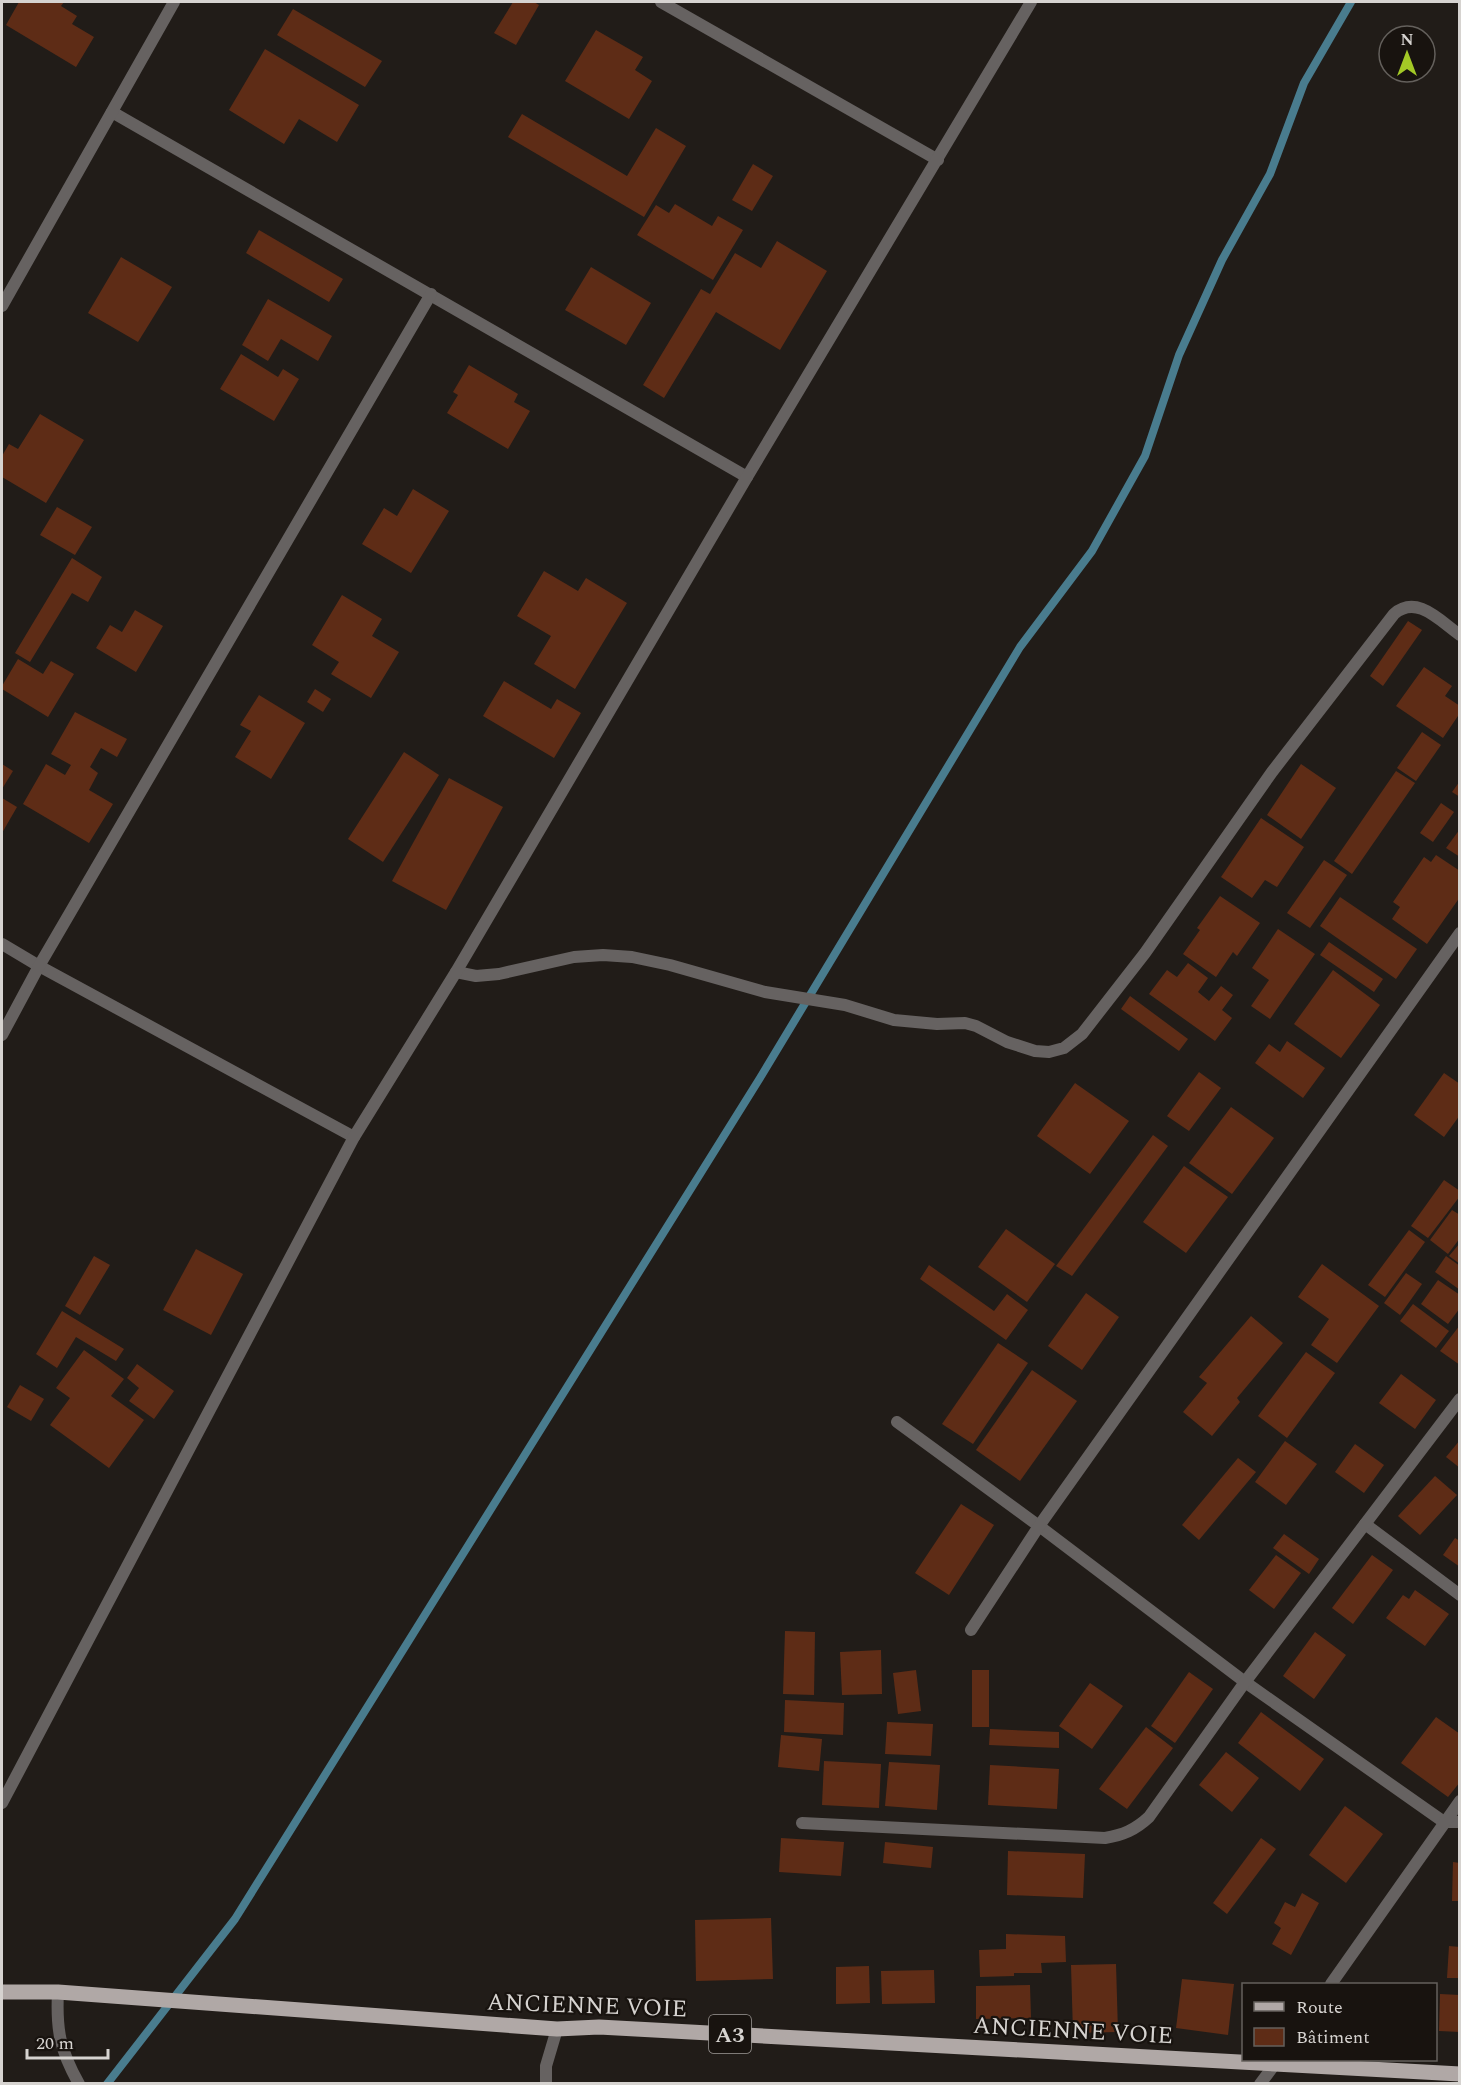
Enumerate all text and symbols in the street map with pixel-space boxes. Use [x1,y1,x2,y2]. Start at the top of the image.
north arrow [1377,24,1437,84]
text: N [1400,28,1414,52]
legend [1242,1983,1437,2061]
street label: ANCIENNE VOIE [486,1985,688,2027]
text: Route [1296,1994,1343,2021]
street label: ANCIENNE VOIE [972,2008,1174,2054]
road number: A3 [709,2015,751,2053]
scale bar [27,2022,108,2060]
text: Bâtiment [1296,2024,1370,2051]
text: 20 m [36,2030,74,2057]

